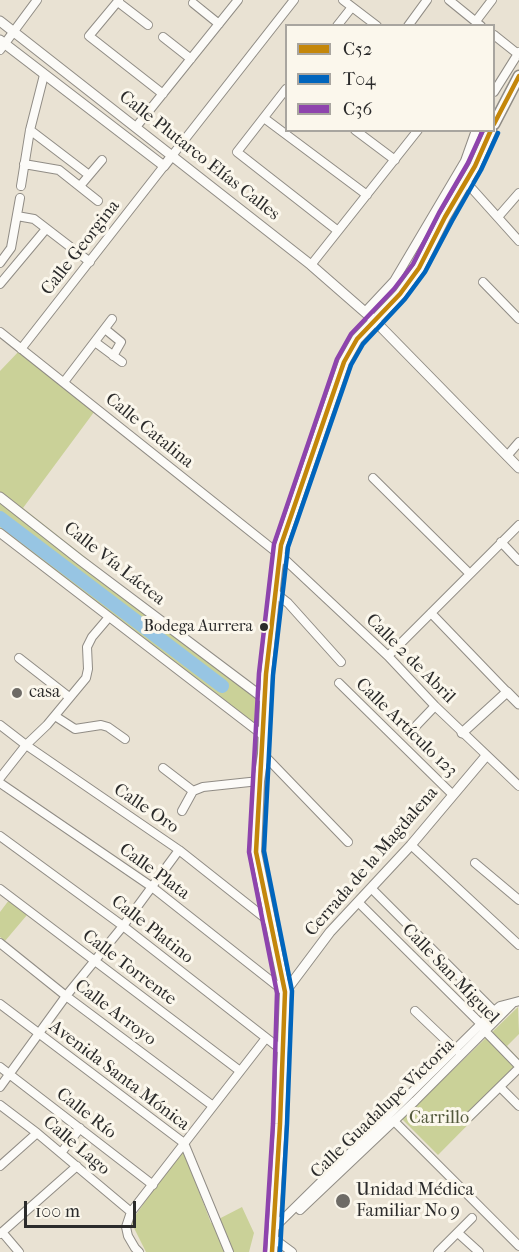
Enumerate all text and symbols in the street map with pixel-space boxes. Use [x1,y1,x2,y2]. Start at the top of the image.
legend [285,24,495,132]
text: C52 [343,39,372,60]
text: T04 [343,69,376,90]
street label: Calle Plutarco Elías Calles [114,87,284,225]
text: C36 [343,99,372,120]
street label: Calle Georgina [37,196,125,300]
street label: Calle Catalina [101,389,197,473]
street label: Calle Vía Láctea [59,518,169,610]
street label: Calle 2 de Abril [361,610,459,708]
place label: Bodega Aurrera [144,617,253,637]
marker: Bodega Aurrera [258,621,270,633]
street label: Calle Artículo 123 [351,674,461,782]
place label: casa [29,682,60,704]
marker: casa [10,686,24,700]
street label: Calle Oro [109,779,183,839]
street label: Cerrada de la Magdalena [301,783,443,941]
street label: Calle Plata [115,839,193,905]
street label: Calle Platino [107,891,197,969]
street label: Calle San Miguel [397,920,503,1028]
street label: Calle Torrente [78,926,180,1010]
street label: Calle Arroyo [70,975,160,1051]
street label: Avenida Santa Mónica [45,1016,193,1136]
street label: Calle Guadalupe Victoria [307,1035,459,1183]
street label: Calle Río [52,1084,120,1144]
park label: Carrillo [409,1108,469,1130]
street label: Calle Lago [38,1112,114,1180]
place label: Unidad Médica Familiar No 9 [356,1180,474,1222]
scale bar [27,1189,140,1227]
marker: Unidad Médica Familiar No 9 [334,1192,352,1210]
text: 100 m [35,1201,80,1222]

